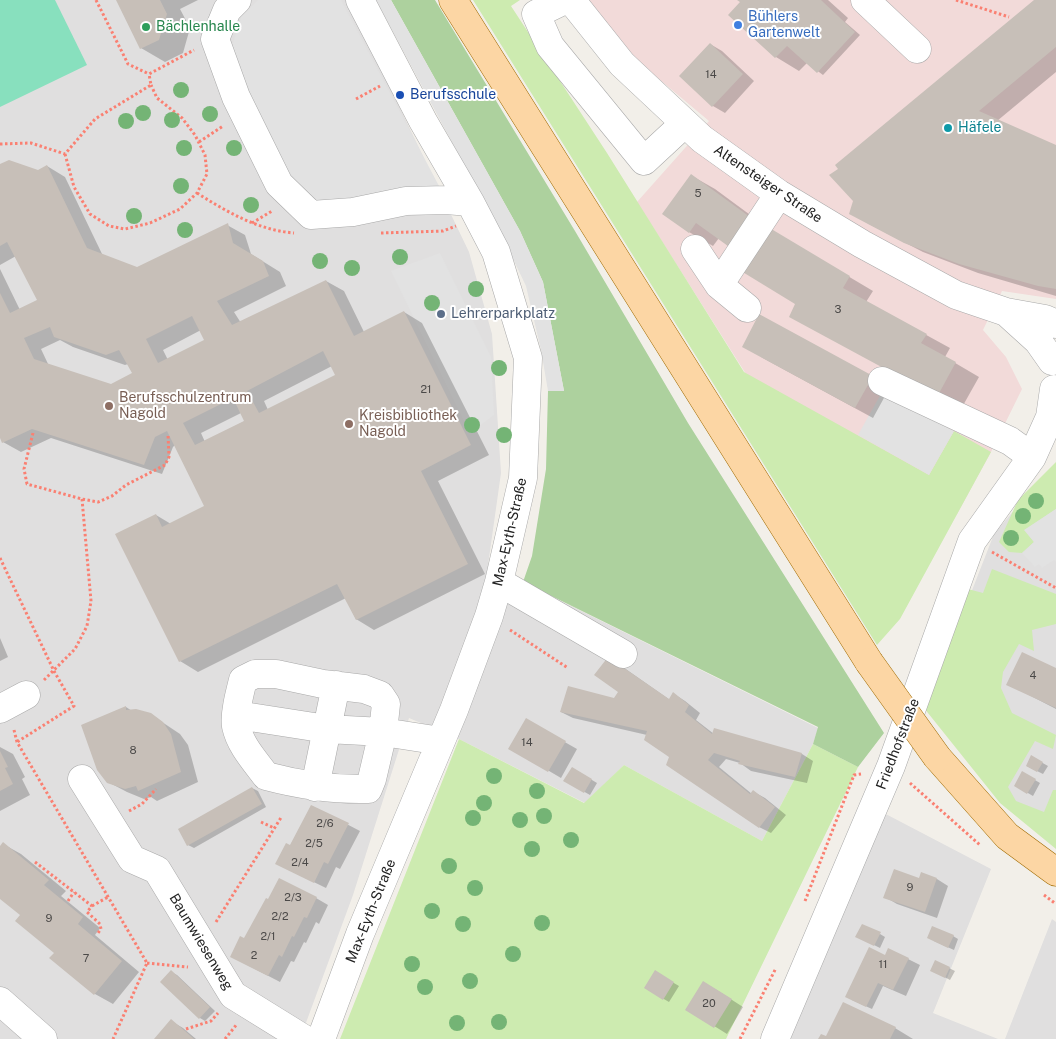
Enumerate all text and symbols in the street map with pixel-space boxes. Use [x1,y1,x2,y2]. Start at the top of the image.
place label: Bühlers Gartenwelt [748,9,820,41]
place label: Bächlenhalle [156,19,240,35]
marker: Bühlers Gartenwelt [732,19,744,31]
marker: Bächlenhalle [140,21,152,33]
house number: 14 [705,68,717,82]
place label: Berufsschule [410,87,496,103]
marker: Berufsschule [394,89,406,101]
place label: Häfele [958,120,1001,136]
marker: Häfele [942,122,954,134]
street label: Altensteiger Straße [711,141,825,227]
house number: 5 [694,187,702,201]
house number: 3 [835,303,841,317]
place label: Lehrerparkplatz [451,306,555,322]
marker: Lehrerparkplatz [435,308,447,320]
house number: 21 [420,383,432,397]
place label: Berufsschulzentrum Nagold [119,390,251,422]
marker: Berufsschulzentrum Nagold [103,400,115,412]
place label: Kreisbibliothek Nagold [359,408,457,441]
marker: Kreisbibliothek Nagold [343,418,355,430]
street label: Max-Eyth-Straße [489,476,531,588]
house number: 4 [1030,669,1036,683]
street label: Friedhofstraße [873,696,923,792]
house number: 14 [521,736,533,750]
house number: 8 [129,744,137,758]
house number: 2/6 [316,817,334,831]
house number: 2/5 [305,837,323,851]
house number: 2/4 [291,856,309,870]
street label: Max-Eyth-Straße [342,857,400,965]
house number: 9 [907,881,913,895]
street label: Baumwiesenweg [166,891,236,993]
house number: 2/3 [284,891,302,905]
house number: 2/2 [272,910,288,924]
house number: 9 [46,912,52,926]
house number: 2/1 [261,930,275,944]
house number: 2 [251,949,257,963]
house number: 7 [83,952,89,966]
house number: 11 [879,958,887,972]
house number: 20 [702,997,716,1011]

